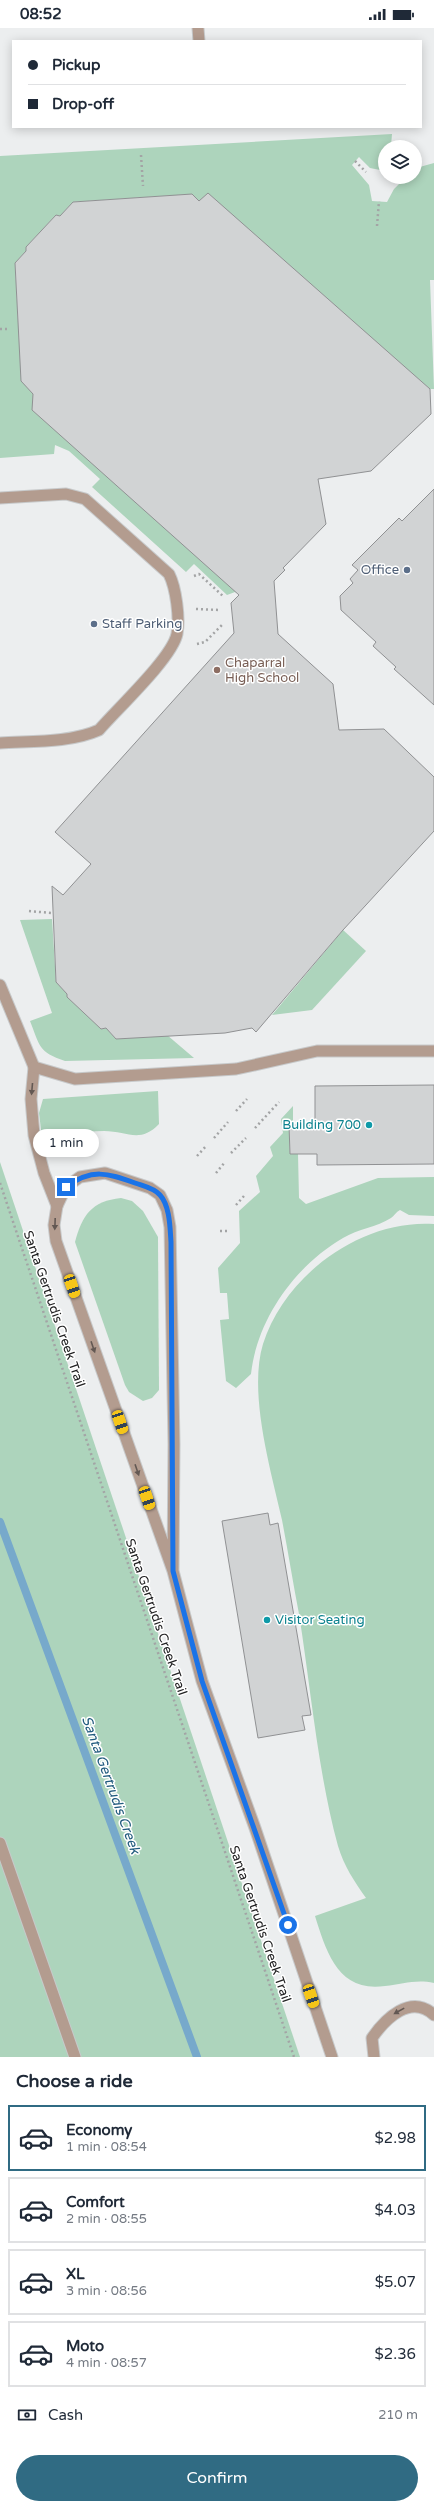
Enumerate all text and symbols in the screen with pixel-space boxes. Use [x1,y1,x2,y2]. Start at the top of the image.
text: 08:52 [20,5,62,23]
text: Pickup [52,56,100,74]
text: Drop-off [52,95,114,113]
map controls [378,140,422,184]
button: layers [378,140,422,184]
place label: Office [361,562,399,578]
marker: Office [402,565,412,575]
place label: Staff Parking [102,616,182,632]
marker: Staff Parking [89,619,99,629]
place label: Chaparral High School [225,655,299,686]
marker: Chaparral High School [212,665,222,675]
one-way arrow [29,1083,35,1095]
place label: Building 700 [282,1117,361,1133]
marker: Building 700 [364,1120,374,1130]
callout: 1 min [33,1129,99,1157]
text: 1 min [49,1135,83,1151]
route end [57,1178,75,1196]
one-way arrow [52,1218,58,1231]
street label: Santa Gertrudis Creek Trail [20,1229,88,1389]
car [62,1273,82,1299]
one-way arrow [91,1342,97,1354]
car [110,1409,130,1435]
one-way arrow [134,1464,140,1476]
car [137,1485,157,1511]
street label: Santa Gertrudis Creek Trail [122,1537,190,1697]
place label: Visitor Seating [275,1612,365,1628]
marker: Visitor Seating [262,1615,272,1625]
water label: Santa Gertrudis Creek [78,1714,144,1858]
street label: Santa Gertrudis Creek Trail [226,1844,294,2004]
route start [279,1916,297,1934]
car [301,1983,321,2009]
one-way arrow [393,2008,405,2015]
text: Choose a ride [16,2070,133,2092]
icon: car [18,2120,54,2156]
text: Economy [66,2121,132,2139]
text: $2.98 [375,2129,416,2147]
text: 1 min · 08:54 [66,2139,147,2155]
icon: car [18,2192,54,2228]
text: Comfort [66,2193,125,2211]
text: $4.03 [375,2201,416,2219]
text: 2 min · 08:55 [66,2211,147,2227]
icon: car [18,2264,54,2300]
text: XL [66,2265,85,2283]
text: $5.07 [375,2273,416,2291]
text: 3 min · 08:56 [66,2283,147,2299]
icon: car [18,2336,54,2372]
text: Moto [66,2337,104,2355]
text: $2.36 [375,2345,416,2363]
text: 4 min · 08:57 [66,2355,147,2371]
icon: cash [16,2404,38,2426]
text: Cash [48,2406,83,2424]
text: 210 m [378,2407,418,2423]
button: Confirm [16,2455,418,2501]

